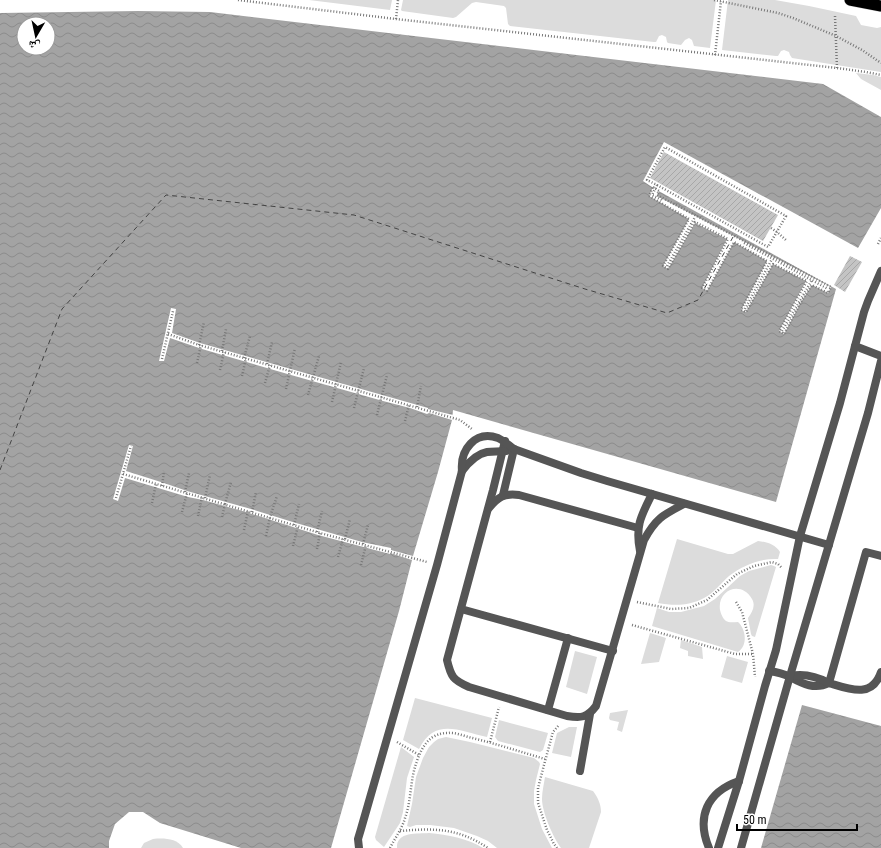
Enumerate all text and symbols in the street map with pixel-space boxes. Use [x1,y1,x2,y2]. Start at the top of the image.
north arrow [16,16,56,56]
text: ش [27,37,41,53]
scale bar [737,806,857,832]
text: 50 m [743,813,767,827]

